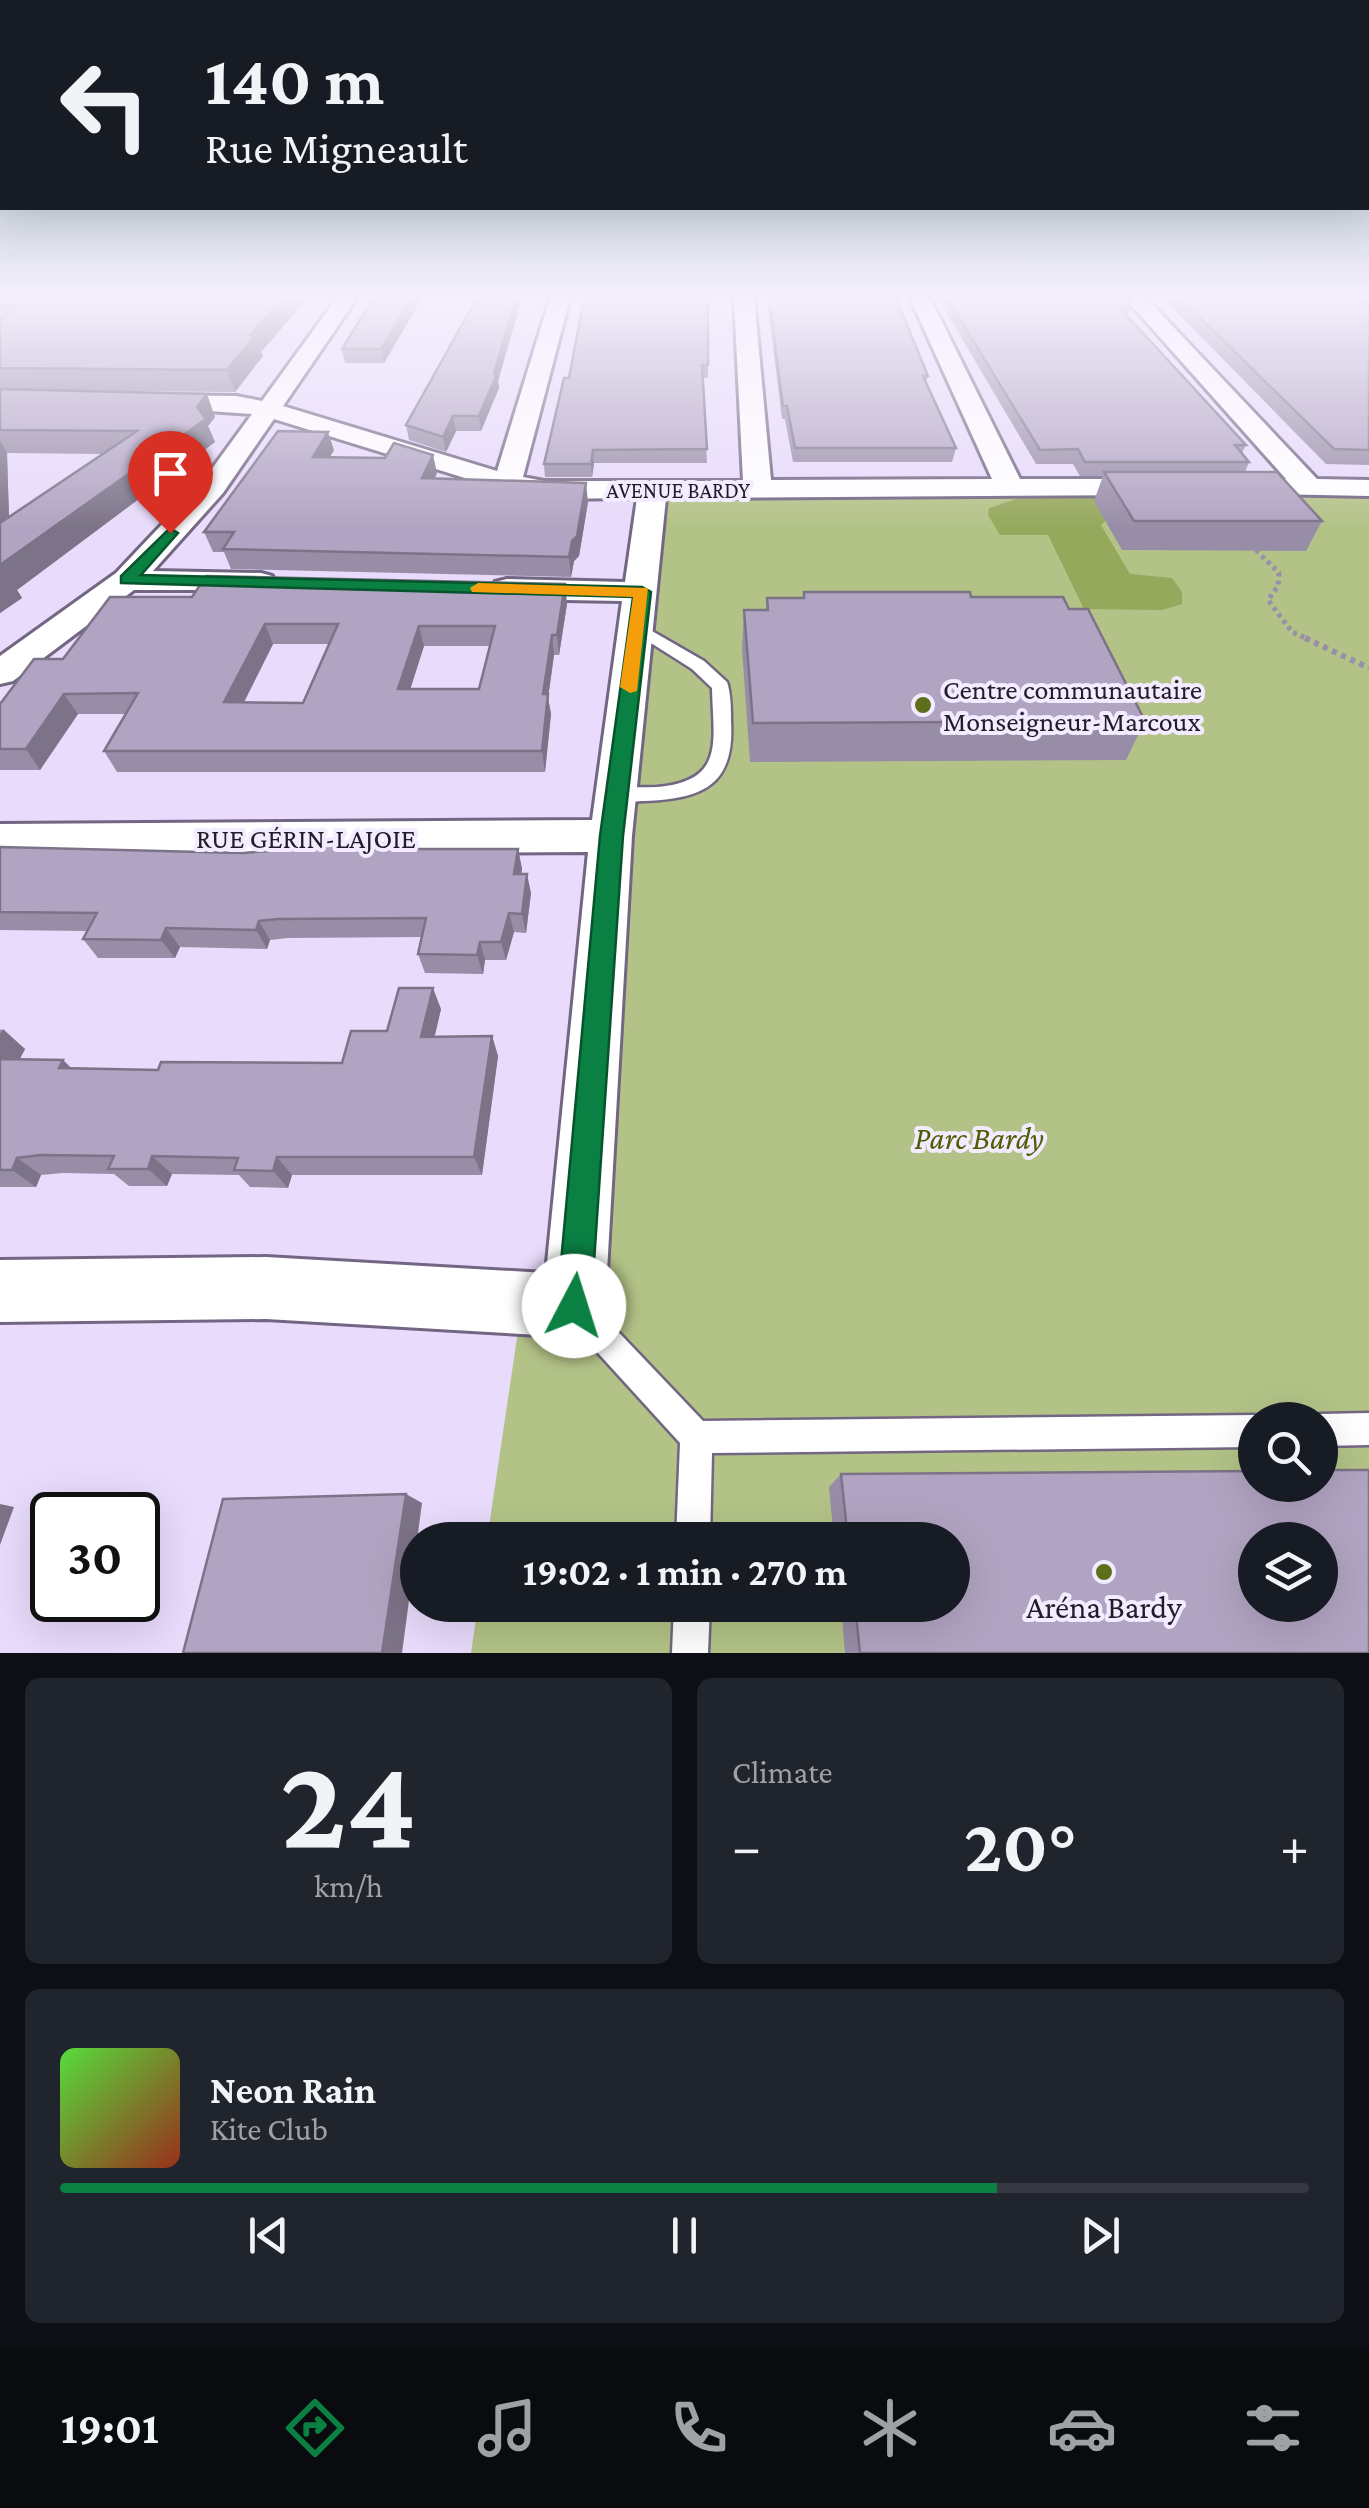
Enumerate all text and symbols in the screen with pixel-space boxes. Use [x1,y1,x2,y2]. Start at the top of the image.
icon: left [40,40,170,170]
text: 140 m [205,41,384,119]
text: Rue Migneault [205,123,468,173]
pin [128,431,213,534]
icon: arrive [143,446,198,501]
street label: AVENUE BARDY [606,478,750,503]
place label: Centre communautaire Monseigneur-Marcoux [943,674,1202,737]
marker: Centre communautaire Monseigneur-Marcoux [912,694,934,716]
street label: RUE GÉRIN-LAJOIE [196,823,416,854]
park label: Parc Bardy [914,1120,1044,1156]
position arrow [522,1254,626,1358]
map controls [1238,1402,1338,1622]
button: search [1238,1402,1338,1502]
speed limit sign: 30 [30,1492,160,1622]
button: layers [1238,1522,1338,1622]
text: 19:02 · 1 min · 270 m [523,1551,847,1593]
marker: Aréna Bardy [1093,1561,1115,1583]
place label: Aréna Bardy [1026,1589,1182,1625]
text: 24 [280,1730,417,1875]
text: Climate [732,1754,833,1790]
text: 20° [964,1804,1077,1887]
text: − [732,1816,761,1877]
text: + [1280,1816,1309,1877]
text: km/h [314,1868,383,1904]
text: Neon Rain [210,2069,376,2111]
text: Kite Club [210,2111,328,2147]
icon: previous [241,2208,296,2263]
icon: pause [657,2208,712,2263]
icon: next [1073,2208,1128,2263]
icon: directions [280,2393,350,2463]
icon: music [472,2393,542,2463]
icon: phone [664,2393,734,2463]
icon: climate [855,2393,925,2463]
icon: car [1047,2393,1117,2463]
icon: filters [1238,2393,1308,2463]
text: 19:01 [61,2403,159,2453]

